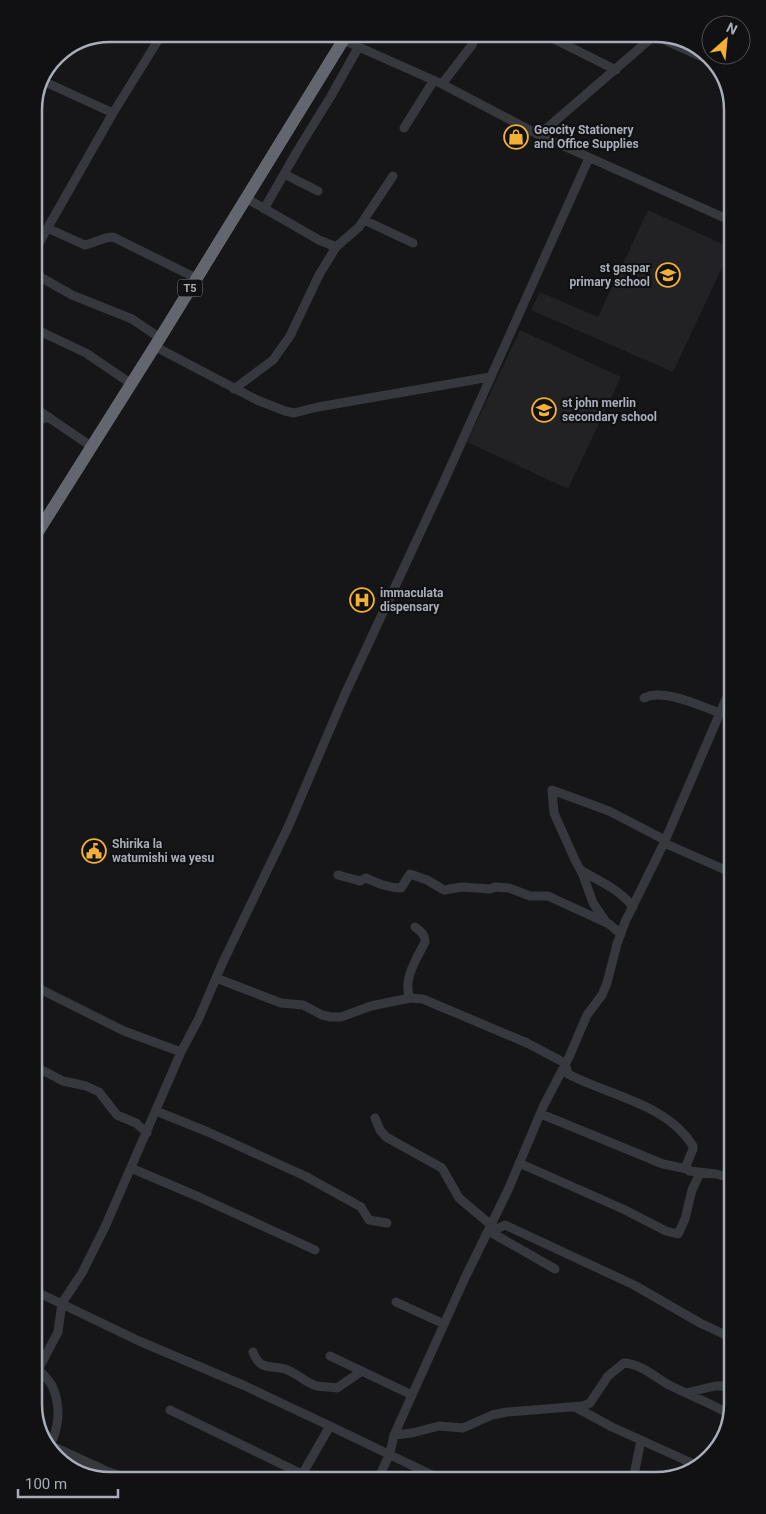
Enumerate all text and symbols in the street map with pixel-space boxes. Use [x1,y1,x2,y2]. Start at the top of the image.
north arrow [701,15,751,65]
text: N [724,19,740,38]
place label: Geocity Stationery and Office Supplies [534,123,639,151]
shop icon: Geocity Stationery and Office Supplies [503,124,529,150]
place label: st gaspar primary school [569,261,651,289]
school or university icon: st gaspar primary school [655,262,681,288]
road number: T5 [178,280,202,296]
place label: st john merlin secondary school [562,396,657,424]
school or university icon: st john merlin secondary school [531,397,557,423]
place label: immaculata dispensary [380,586,444,614]
hospital icon: immaculata dispensary [349,587,375,613]
place label: Shirika la watumishi wa yesu [112,837,214,865]
public building icon: Shirika la watumishi wa yesu [81,838,107,864]
scale bar [18,1466,118,1498]
text: 100 m [25,1475,67,1493]

